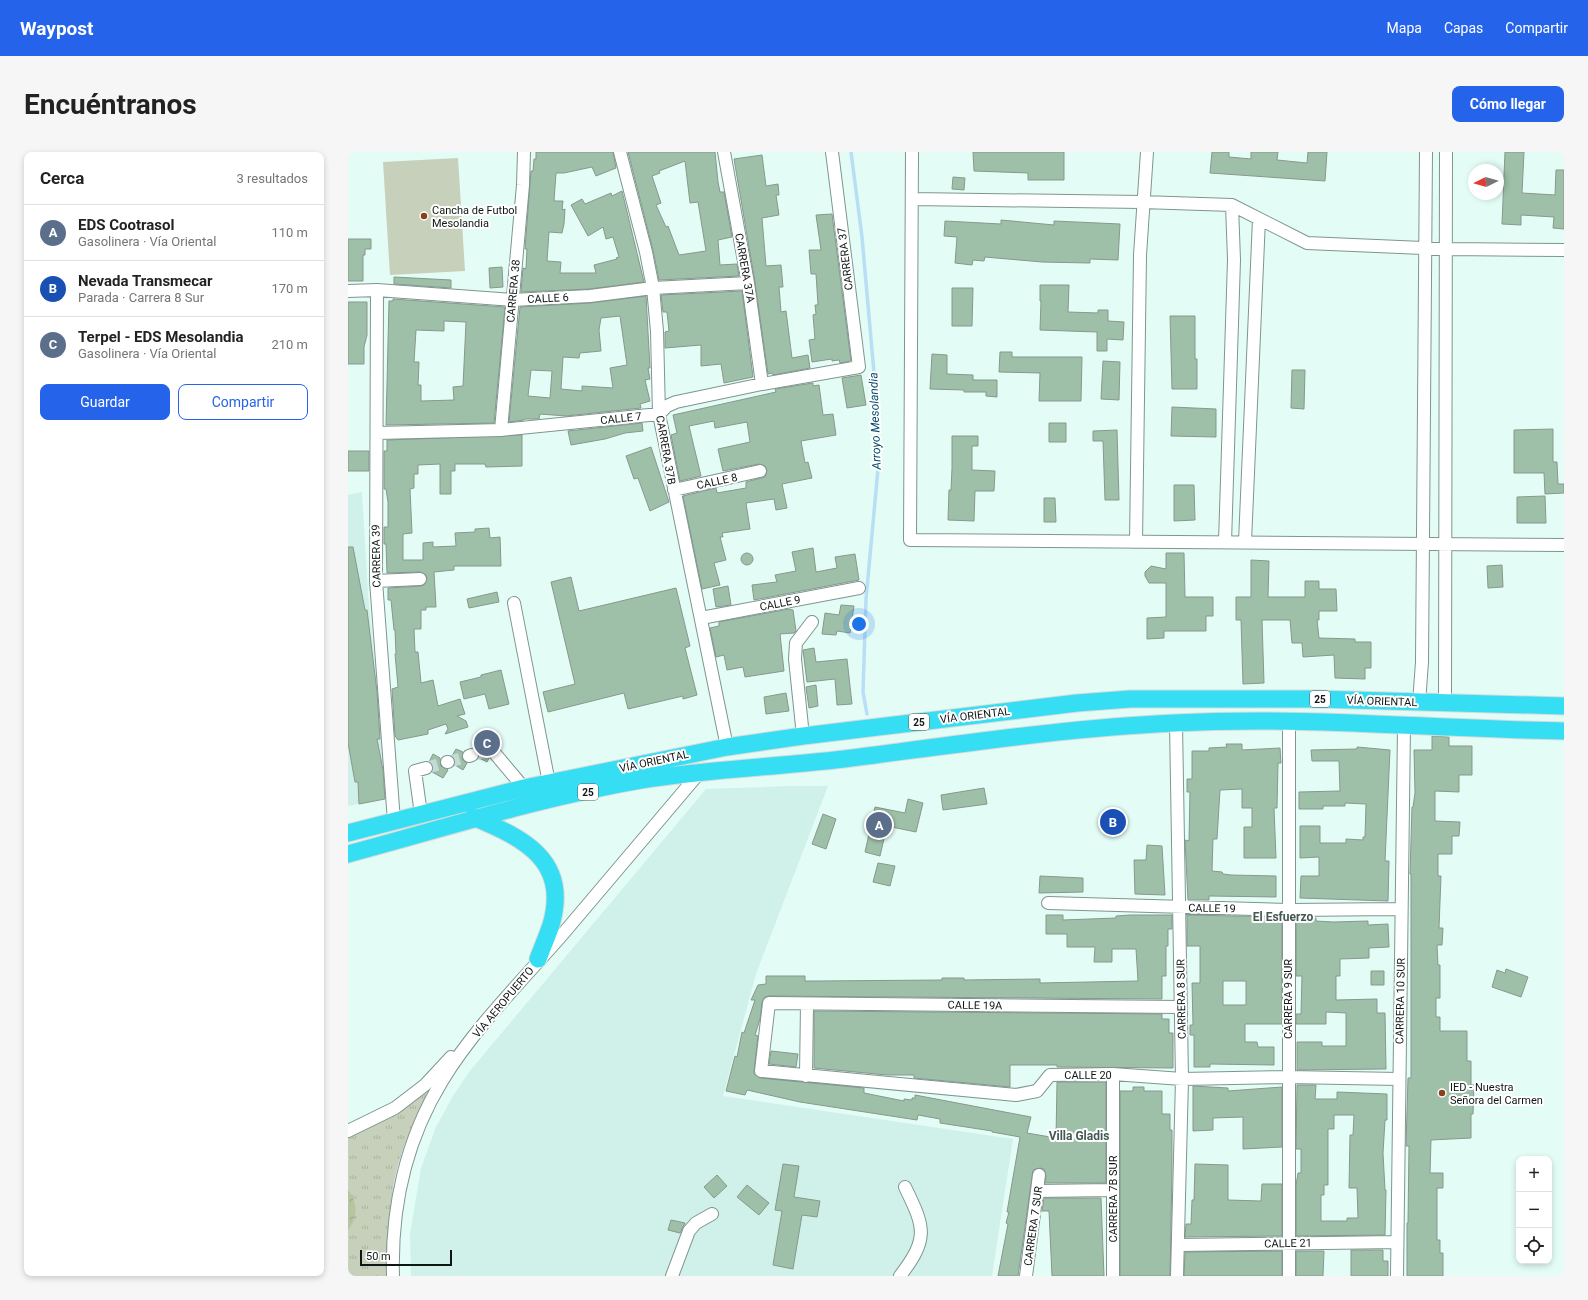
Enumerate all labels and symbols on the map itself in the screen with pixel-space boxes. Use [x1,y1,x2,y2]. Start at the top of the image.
north arrow [1468,164,1504,200]
place label: Cancha de Futbol Mesolandia [432,204,517,230]
marker: Cancha de Futbol Mesolandia [419,211,429,221]
street label: CARRERA 37 [835,227,856,291]
street label: CARRERA 37A [732,232,757,305]
street label: CARRERA 38 [504,259,523,323]
street label: CALLE 6 [527,291,569,306]
water label: Arroyo Mesolandia [866,372,884,471]
street label: CALLE 7 [600,410,642,427]
street label: CARRERA 37B [653,414,678,486]
street label: CALLE 8 [696,471,739,492]
street label: CARRERA 39 [369,524,384,588]
street label: CALLE 9 [759,593,802,614]
your location [849,614,869,634]
road number: 25 [1310,691,1330,707]
street label: VÍA ORIENTAL [1347,694,1418,709]
street label: VÍA ORIENTAL [939,705,1011,726]
road number: 25 [909,714,929,730]
pin: C [474,728,500,758]
street label: VÍA ORIENTAL [618,748,690,775]
road number: 25 [578,784,598,800]
pin: B [1100,807,1126,837]
pin: A [866,810,892,840]
street label: CALLE 19 [1188,902,1236,915]
district label: El Esfuerzo [1253,910,1313,924]
street label: CARRERA 10 SUR [1393,958,1408,1044]
street label: CARRERA 8 SUR [1174,959,1189,1039]
street label: CARRERA 9 SUR [1282,959,1295,1039]
street label: VÍA AEROPUERTO [470,964,537,1040]
street label: CALLE 19A [948,999,1003,1012]
street label: CALLE 20 [1064,1069,1112,1082]
place label: IED - Nuestra Señora del Carmen [1450,1081,1543,1107]
marker: IED - Nuestra Señora del Carmen [1437,1088,1447,1098]
district label: Villa Gladis [1049,1129,1109,1143]
street label: CARRERA 7B SUR [1107,1155,1120,1243]
street label: CARRERA 7 SUR [1021,1185,1046,1267]
street label: CALLE 21 [1264,1237,1312,1250]
scale bar [360,1248,452,1267]

